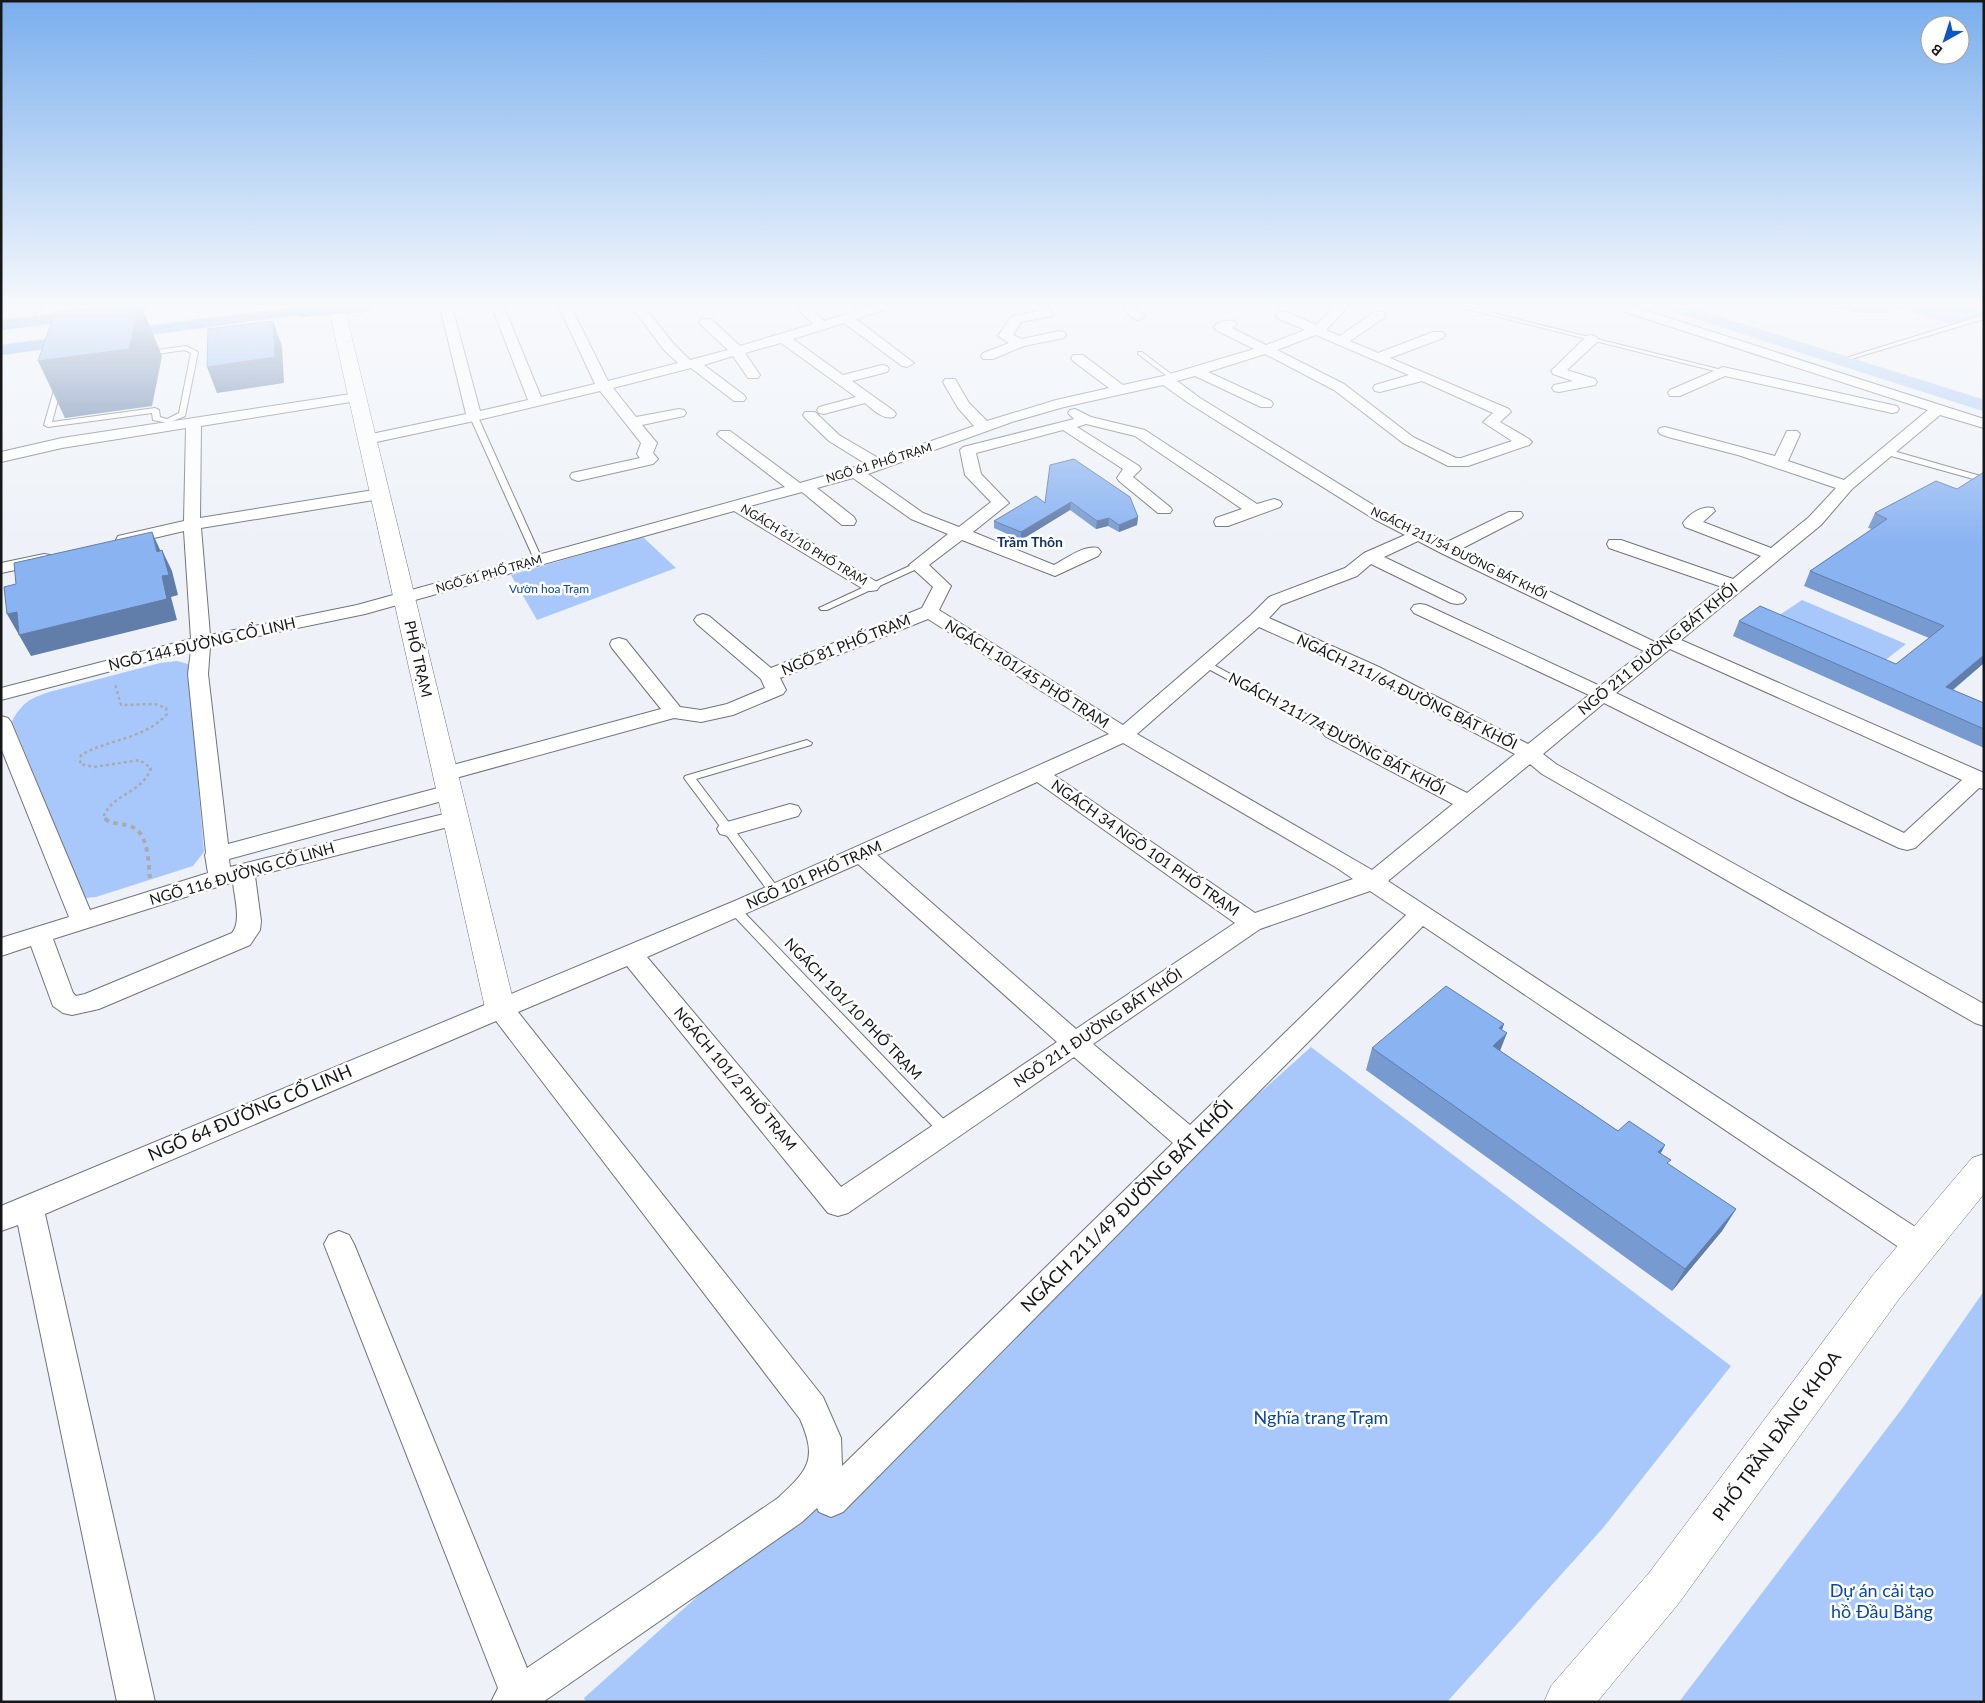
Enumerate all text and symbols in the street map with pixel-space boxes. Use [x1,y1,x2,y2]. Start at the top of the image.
north arrow [1920,15,1970,65]
text: B [1928,41,1945,60]
street label: NGÕ 61 PHỐ TRẠM [824,439,934,486]
street label: NGÁCH 61/10 PHỐ TRẠM [738,501,870,588]
street label: NGÁCH 211/54 ĐƯỜNG BÁT KHỐI [1369,503,1550,602]
district label: Trầm Thôn [997,533,1063,550]
street label: NGÕ 61 PHỐ TRẠM [434,551,544,596]
street label: NGÕ 211 ĐƯỜNG BÁT KHỐI [1574,578,1741,718]
park label: Vườn hoa Trạm [509,581,589,596]
street label: NGÕ 81 PHỐ TRẠM [778,609,913,678]
street label: NGÕ 144 ĐƯỜNG CỔ LINH [106,612,297,673]
street label: NGÁCH 101/45 PHỐ TRẠM [942,614,1113,731]
street label: PHỐ TRẠM [401,618,438,699]
street label: NGÁCH 211/64 ĐƯỜNG BÁT KHỐI [1294,629,1521,752]
street label: NGÁCH 211/74 ĐƯỜNG BÁT KHỐI [1226,667,1449,798]
street label: NGÁCH 34 NGÕ 101 PHỐ TRẠM [1048,774,1244,919]
street label: NGÕ 101 PHỐ TRẠM [743,835,884,912]
street label: NGÕ 116 ĐƯỜNG CỔ LINH [147,837,336,908]
street label: NGÁCH 101/10 PHỐ TRẠM [781,933,927,1083]
street label: NGÕ 211 ĐƯỜNG BÁT KHỐI [1009,963,1185,1090]
street label: NGÁCH 101/2 PHỐ TRẠM [671,1003,802,1154]
street label: NGÕ 64 ĐƯỜNG CỔ LINH [144,1059,355,1165]
street label: NGÁCH 211/49 ĐƯỜNG BÁT KHỐI [1015,1094,1237,1316]
street label: PHỐ TRẦN ĐĂNG KHOA [1707,1346,1846,1525]
park label: Nghĩa trang Trạm [1254,1406,1388,1428]
park label: Dự án cải tạo hồ Đầu Băng [1830,1579,1934,1622]

